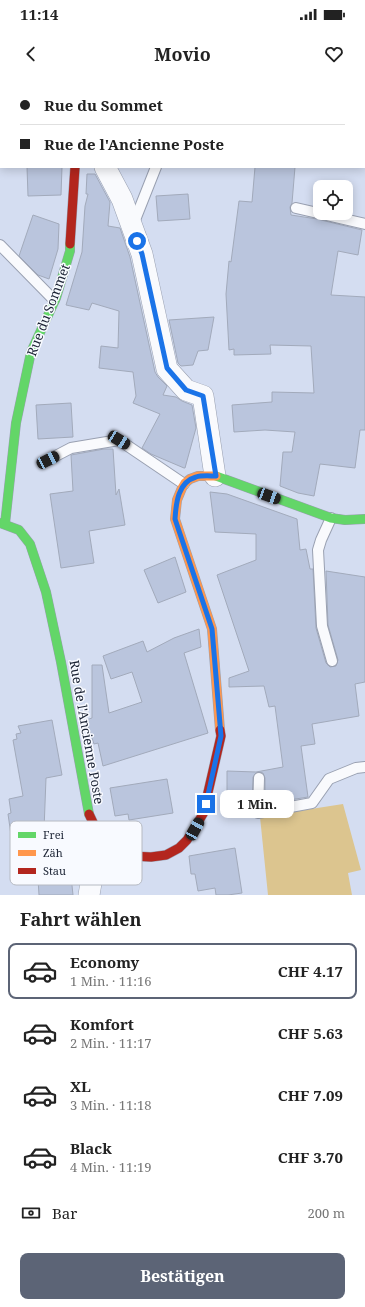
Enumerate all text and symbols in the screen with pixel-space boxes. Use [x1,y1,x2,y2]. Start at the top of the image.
text: 11:14 [20,4,58,24]
text: Movio [154,42,211,66]
icon: back [20,43,42,65]
icon: heart [323,43,345,65]
text: Rue du Sommet [44,95,163,115]
text: Rue de l'Ancienne Poste [44,134,224,154]
map controls [313,180,353,220]
button: locate [313,180,353,220]
route start [128,232,146,250]
street label: Rue du Sommet [22,261,74,359]
car [106,429,132,451]
car [35,449,61,471]
car [256,486,282,506]
street label: Rue de l'Ancienne Poste [65,658,109,806]
callout: 1 Min. [220,790,294,818]
route end [197,795,215,813]
text: 1 Min. [237,795,277,813]
car [184,816,206,842]
legend [10,821,142,885]
text: Frei [43,827,65,842]
text: Zäh [43,845,63,860]
text: Stau [43,863,66,878]
text: Fahrt wählen [20,907,142,931]
text: Economy [70,952,139,972]
icon: car [22,953,58,989]
text: CHF 4.17 [278,961,343,981]
text: 1 Min. · 11:16 [70,972,151,990]
text: Komfort [70,1014,134,1034]
icon: car [22,1015,58,1051]
text: CHF 5.63 [278,1023,343,1043]
text: 2 Min. · 11:17 [70,1034,151,1052]
text: XL [70,1076,91,1096]
icon: car [22,1077,58,1113]
text: CHF 7.09 [278,1085,343,1105]
text: 3 Min. · 11:18 [70,1096,151,1114]
text: Black [70,1138,112,1158]
icon: car [22,1139,58,1175]
text: CHF 3.70 [278,1147,343,1167]
text: 4 Min. · 11:19 [70,1158,151,1176]
icon: cash [20,1202,42,1224]
text: Bar [52,1203,77,1223]
text: 200 m [308,1204,345,1222]
button: Bestätigen [20,1253,345,1299]

